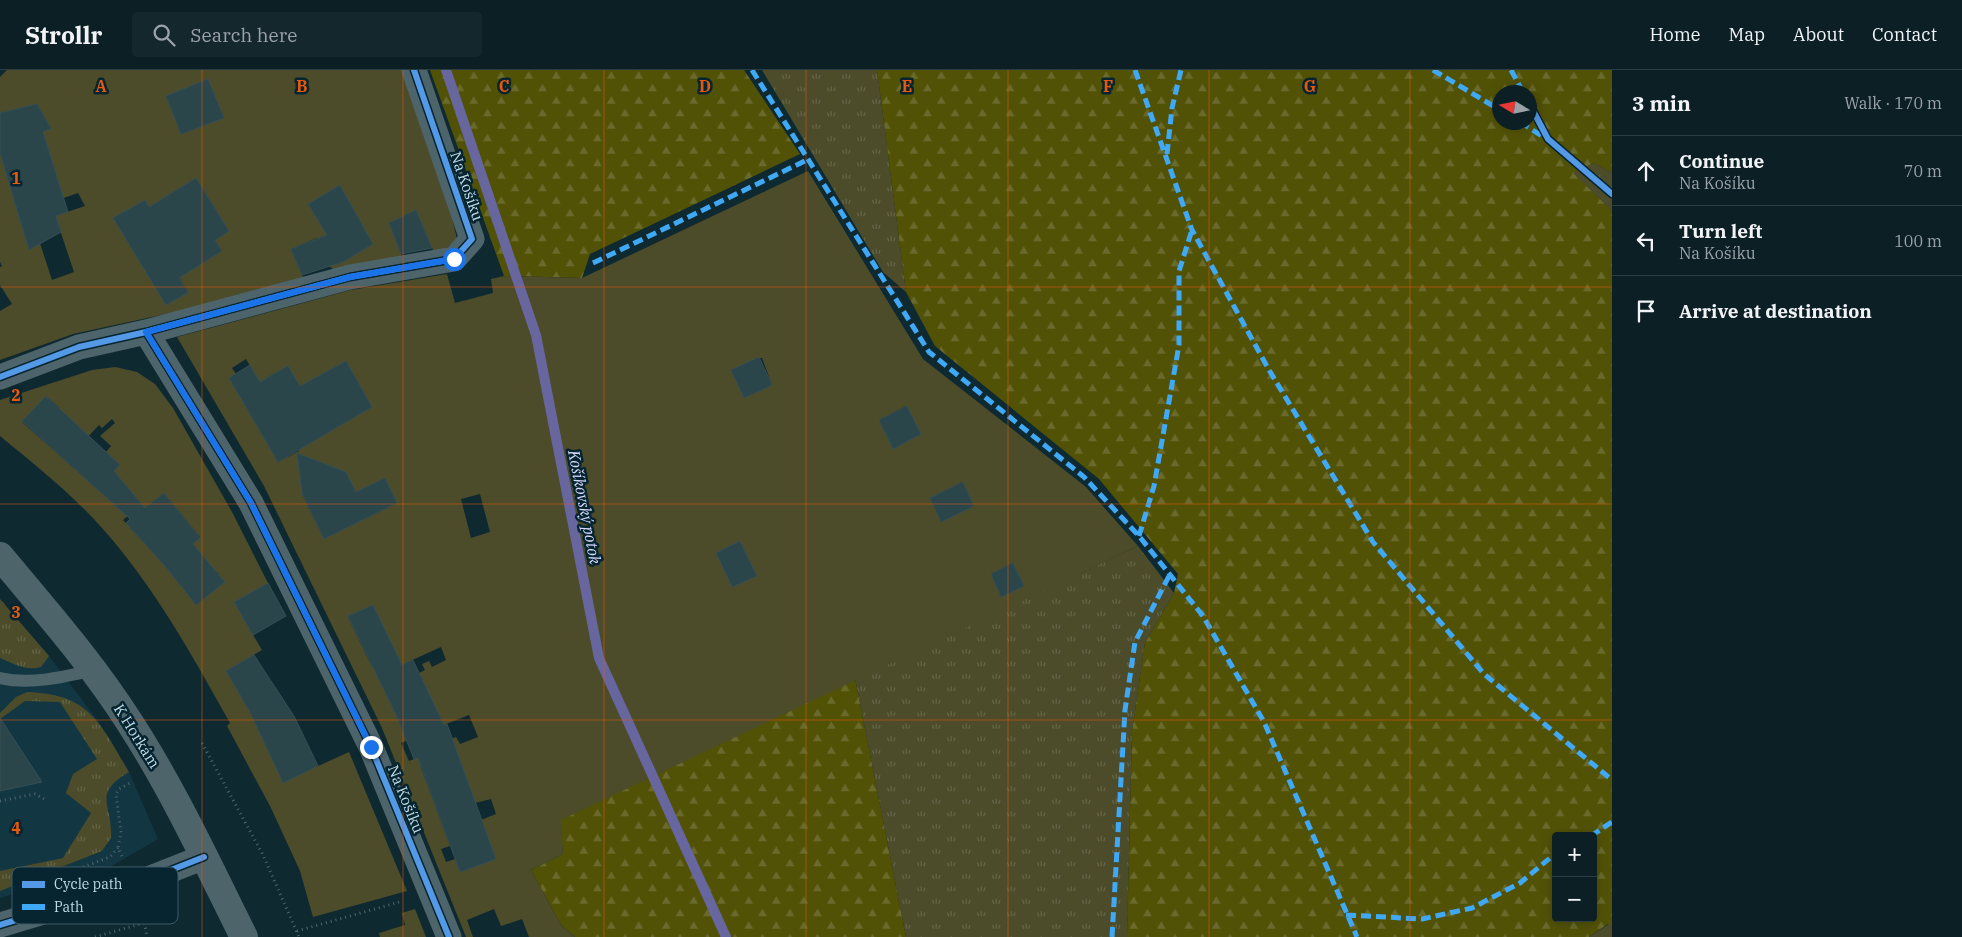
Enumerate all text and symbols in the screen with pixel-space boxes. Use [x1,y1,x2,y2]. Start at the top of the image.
search box [132,12,482,57]
text: Strollr [25,19,102,51]
icon: search [150,21,178,49]
text: Search here [190,23,297,47]
text: Home [1649,23,1701,46]
text: Map [1729,23,1765,46]
text: About [1793,23,1844,46]
text: Contact [1872,23,1937,46]
text: A [95,76,107,96]
text: B [296,76,308,96]
text: C [499,76,509,96]
text: D [699,76,711,96]
text: E [902,76,912,96]
text: F [1103,76,1113,96]
text: G [1304,76,1316,96]
north arrow [1492,85,1537,130]
text: 3 min [1632,89,1691,117]
text: Walk · 170 m [1844,93,1942,113]
street label: Na Košíku [446,149,488,223]
text: Continue [1679,149,1764,173]
icon: ahead [1632,157,1660,185]
text: 70 m [1904,161,1942,181]
text: 1 [11,168,21,188]
text: Na Košíku [1679,173,1756,193]
text: Turn left [1679,219,1762,243]
icon: left [1632,227,1660,255]
text: 100 m [1894,231,1942,251]
text: Na Košíku [1679,243,1756,263]
route start [443,248,466,271]
icon: arrive [1632,297,1660,325]
text: Arrive at destination [1679,299,1872,323]
text: 2 [11,385,21,405]
water label: Košíkovský potok [564,447,606,566]
text: 3 [11,602,21,622]
street label: K Horkám [110,700,164,772]
route end [360,736,383,759]
street label: Na Košíku [384,762,428,836]
text: 4 [11,818,21,838]
map controls [1552,832,1597,922]
button: + [1552,832,1597,877]
legend [12,867,178,924]
text: Cycle path [54,875,123,893]
button: − [1552,877,1597,922]
text: Path [54,898,84,916]

